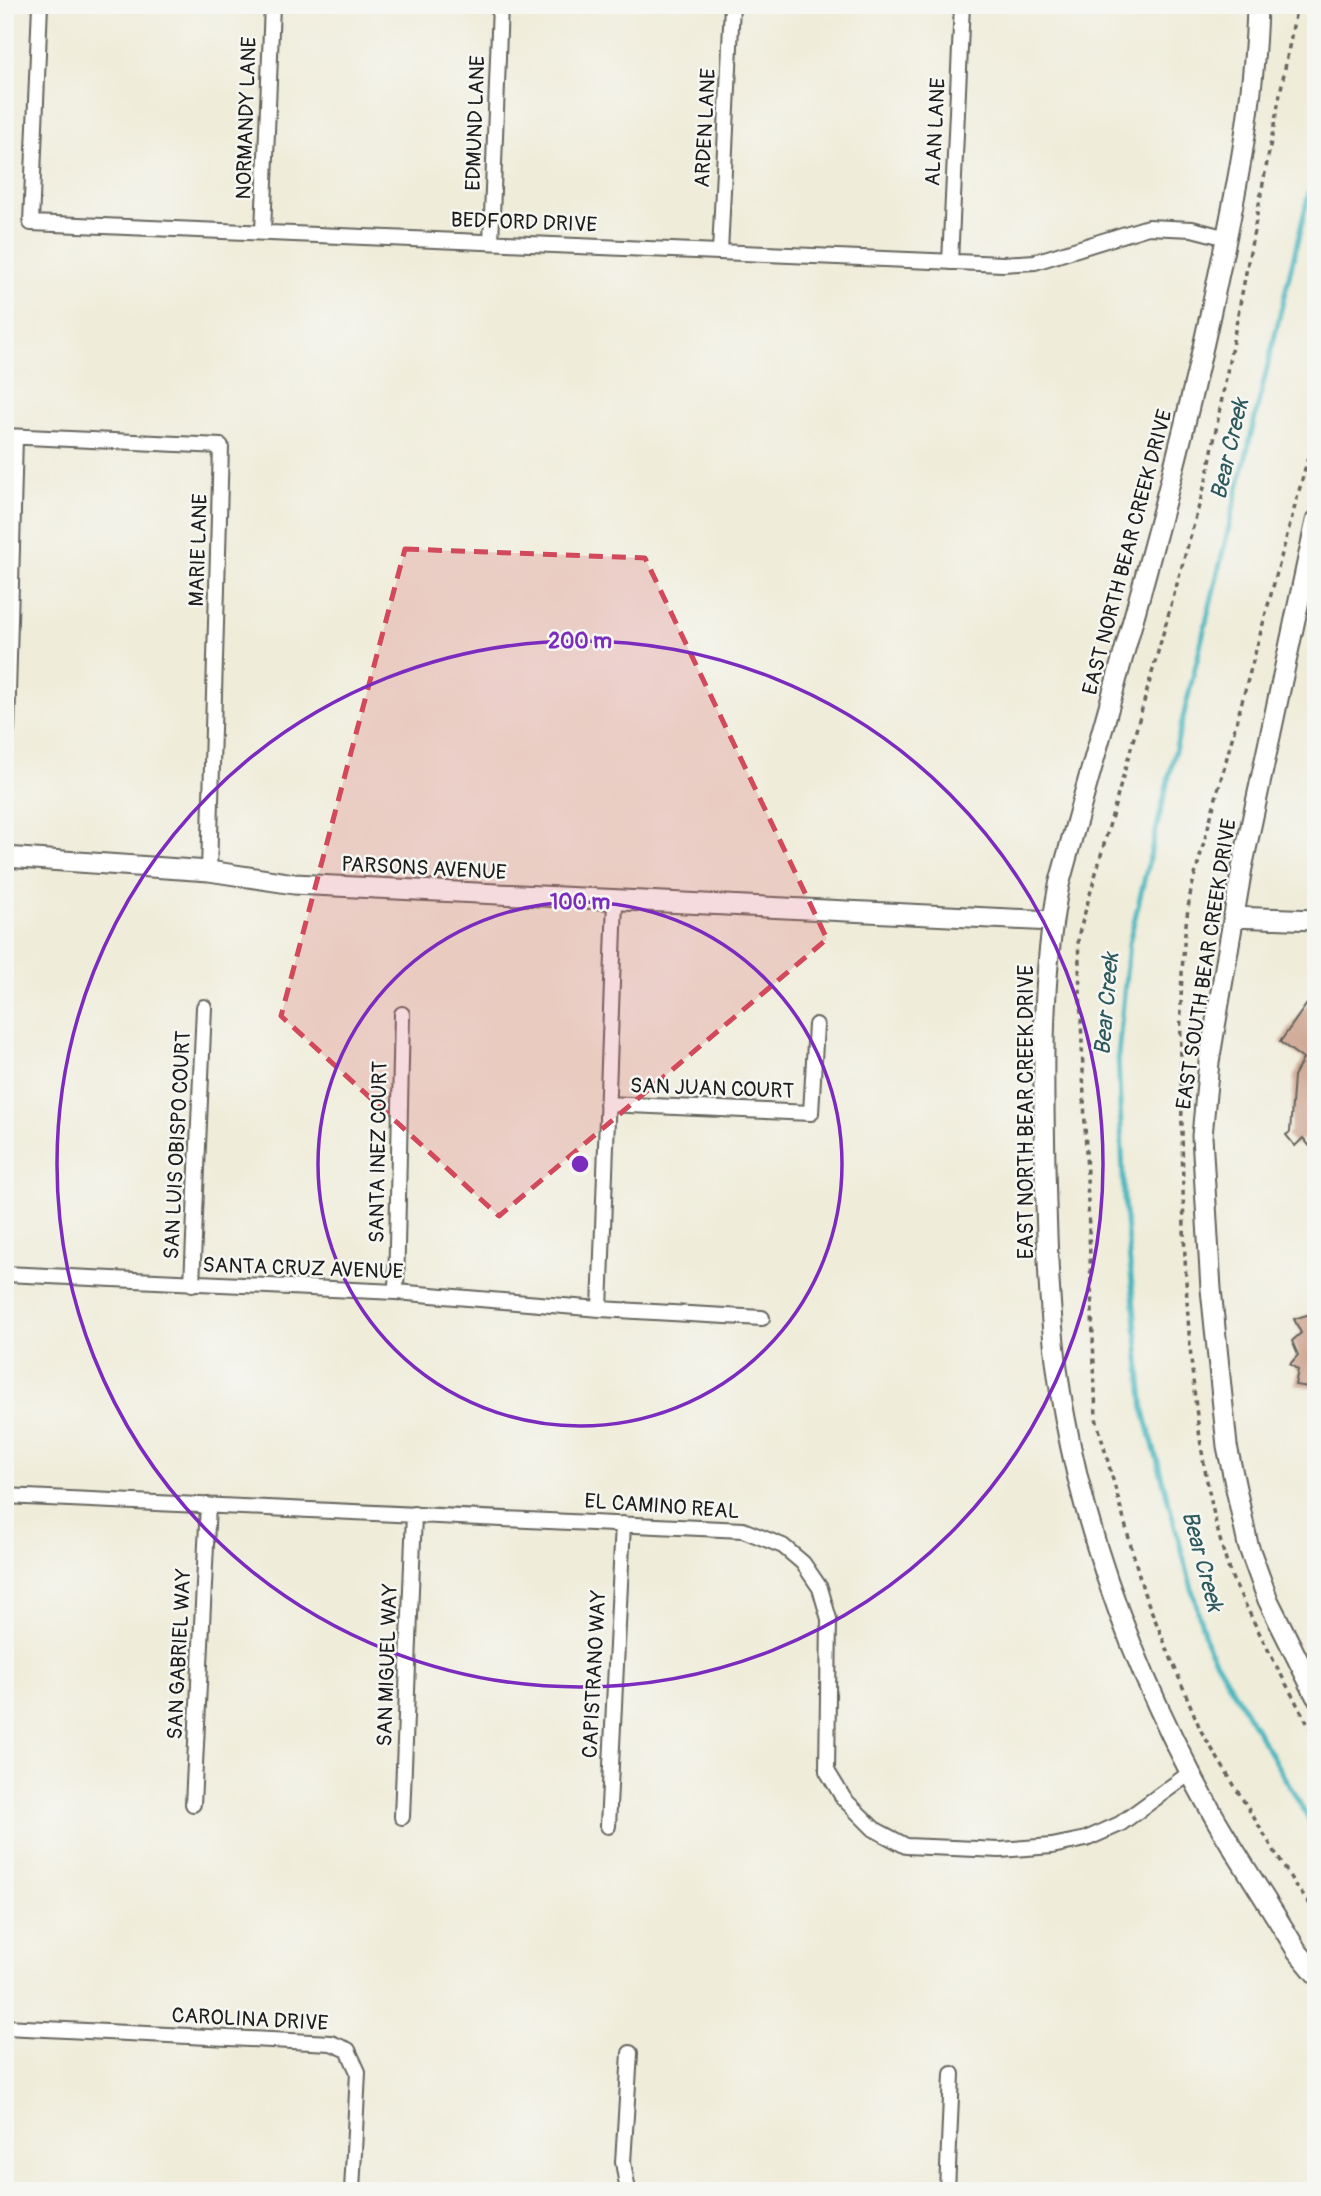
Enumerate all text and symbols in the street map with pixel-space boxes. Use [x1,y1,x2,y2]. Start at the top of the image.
street label: NORMANDY LANE [230,36,263,200]
street label: EDMUND LANE [460,55,491,191]
street label: ARDEN LANE [689,68,722,188]
street label: ALAN LANE [919,77,952,187]
street label: BEDFORD DRIVE [450,206,598,239]
water label: Bear Creek [1204,394,1256,502]
street label: EAST NORTH BEAR CREEK DRIVE [1076,406,1179,698]
street label: MARIE LANE [183,493,214,607]
text: 200 m [548,628,612,655]
street label: EAST SOUTH BEAR CREEK DRIVE [1170,817,1243,1111]
street label: PARSONS AVENUE [341,851,507,886]
text: 100 m [550,889,610,916]
water label: Bear Creek [1088,949,1126,1056]
street label: EAST NORTH BEAR CREEK DRIVE [1013,965,1040,1259]
street label: SAN LUIS OBISPO COURT [158,1030,197,1260]
street label: SANTA INEZ COURT [363,1060,394,1243]
street label: SAN JUAN COURT [629,1072,795,1105]
centre of rings [568,1152,592,1176]
street label: SANTA CRUZ AVENUE [202,1252,404,1286]
street label: EL CAMINO REAL [583,1488,741,1525]
water label: Bear Creek [1175,1508,1230,1617]
street label: SAN GABRIEL WAY [162,1568,197,1740]
street label: SAN MIGUEL WAY [371,1583,404,1747]
street label: CAPISTRANO WAY [577,1589,612,1759]
street label: CAROLINA DRIVE [171,2002,329,2037]

